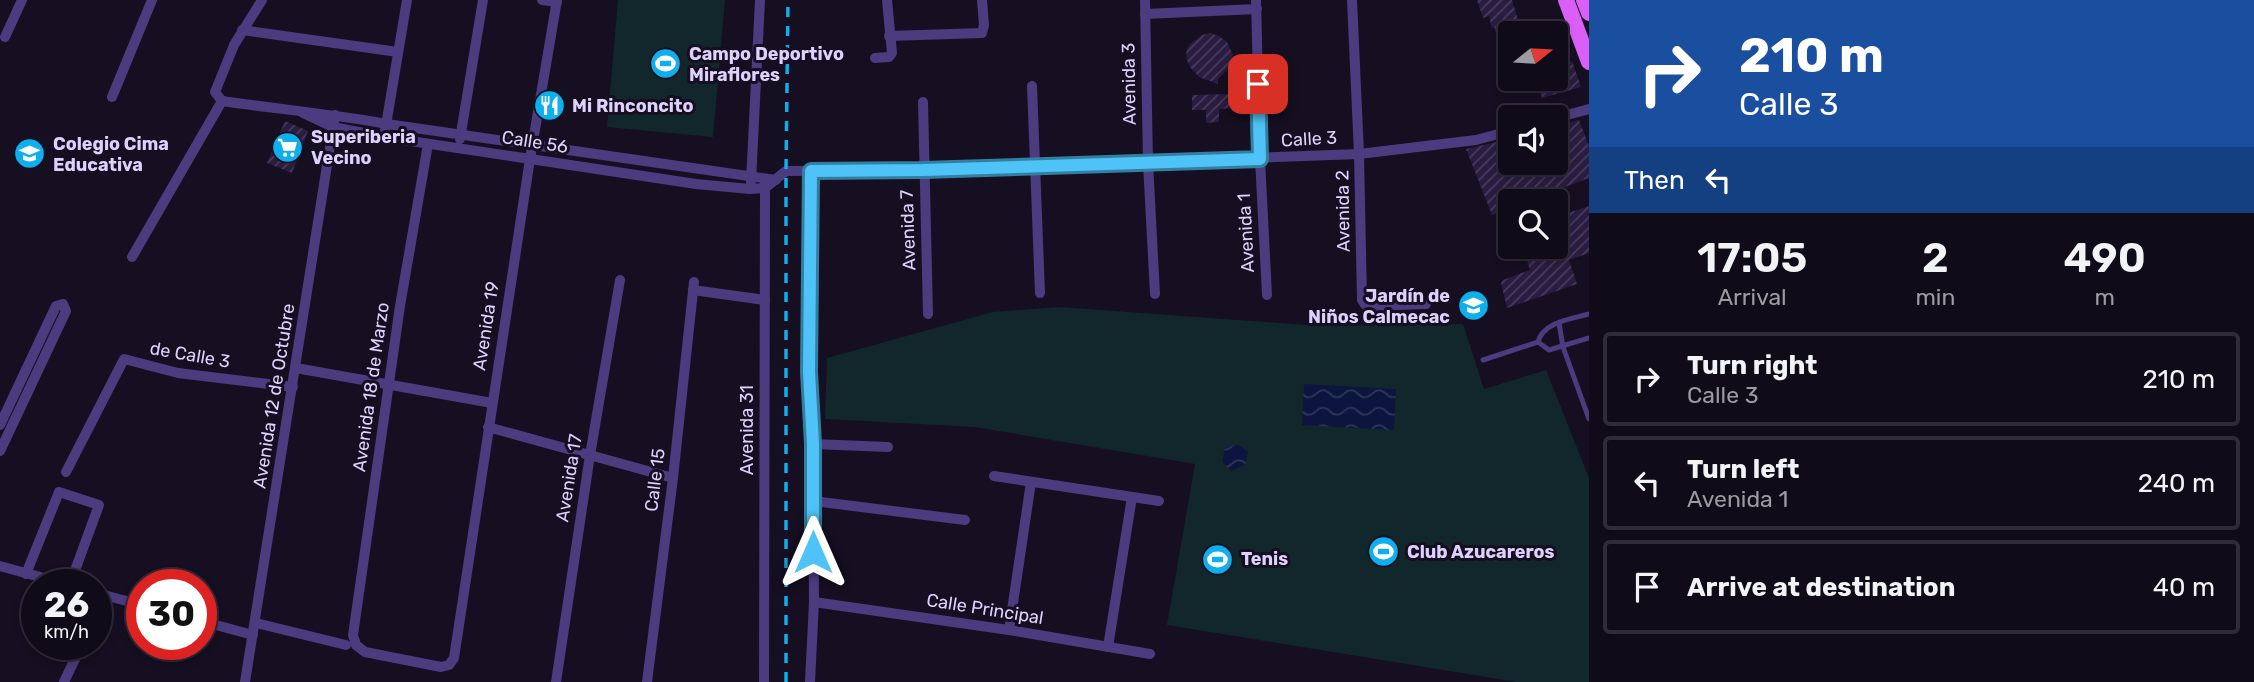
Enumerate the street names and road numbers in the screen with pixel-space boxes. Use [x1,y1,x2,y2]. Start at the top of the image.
street label: Avenida 3 [1117,43,1141,125]
street label: Calle 56 [500,126,570,158]
street label: Calle 3 [1280,127,1338,151]
street label: Avenida 2 [1331,170,1355,252]
street label: Avenida 7 [896,189,920,271]
street label: Avenida 1 [1233,193,1259,273]
street label: Avenida 19 [468,280,504,372]
street label: Avenida 18 de Marzo [348,301,394,473]
street label: Avenida 12 de Octubre [249,302,299,490]
street label: de Calle 3 [148,337,232,373]
street label: Avenida 31 [736,385,758,475]
street label: Avenida 17 [551,433,587,523]
street label: Calle 15 [640,447,670,513]
street label: Calle Principal [925,589,1045,629]

